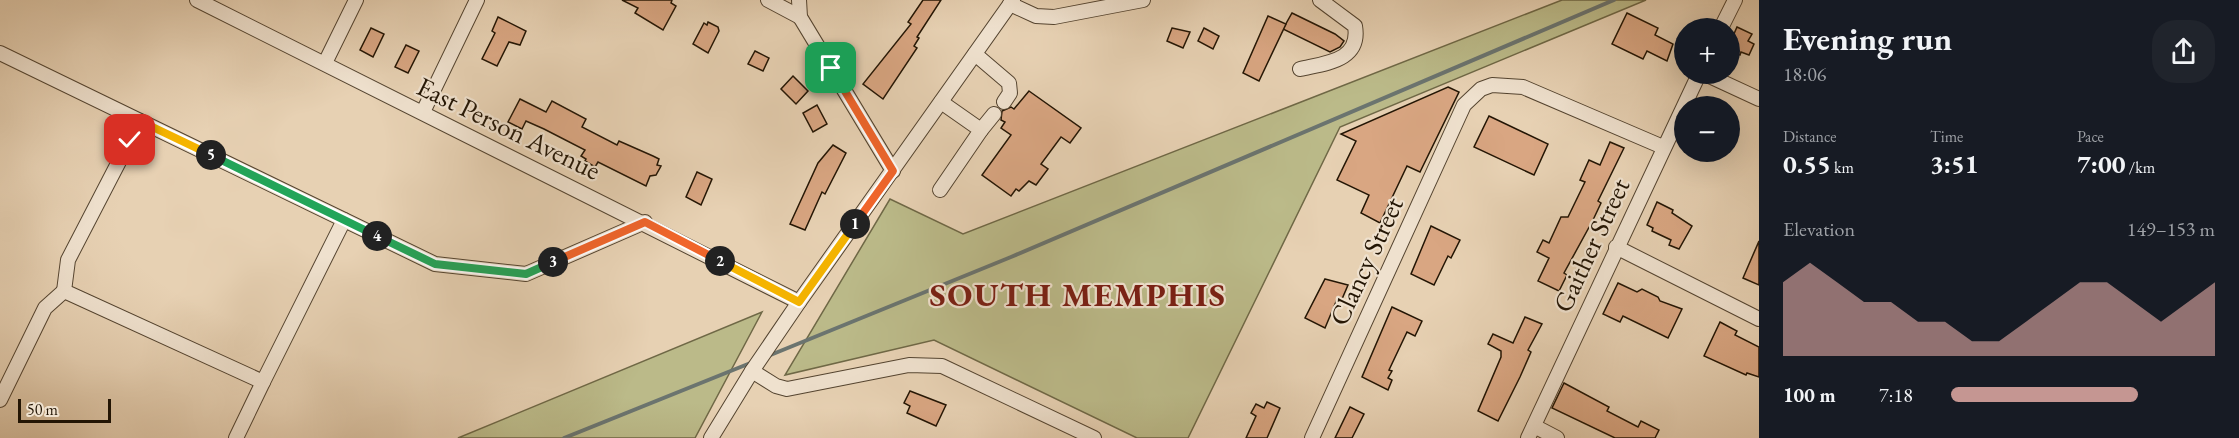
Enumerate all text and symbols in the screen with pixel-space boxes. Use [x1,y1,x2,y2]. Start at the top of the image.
text: Evening run [1783,17,1952,60]
map controls [1674,18,1740,162]
button: + [1674,18,1740,84]
button: share [2152,20,2215,83]
pin [805,42,856,93]
icon: arrive [814,51,847,84]
text: 18:06 [1783,61,1826,87]
street label: East Person Avenue [411,68,607,188]
button: − [1674,96,1740,162]
pin [104,114,155,165]
icon: check [113,123,146,156]
text: Distance [1783,126,1836,147]
text: Time [1930,126,1963,147]
text: Pace [2077,126,2104,147]
pin: 5 [196,140,226,170]
text: 5 [207,144,215,165]
text: 0.55 [1783,147,1831,181]
text: 3:51 [1930,147,1979,181]
text: 7:00 [2077,147,2126,181]
text: km [1831,157,1854,178]
text: /km [2126,157,2155,178]
street label: Gaither Street [1545,172,1637,318]
street label: Clancy Street [1321,191,1411,331]
pin: 1 [840,209,870,239]
text: 1 [851,213,859,234]
text: Elevation [1783,216,1855,242]
text: 149–153 m [2127,216,2215,242]
pin: 4 [362,221,392,251]
text: 4 [373,225,381,246]
pin: 2 [705,246,735,276]
pin: 3 [538,247,568,277]
text: 2 [716,250,724,271]
text: 3 [549,251,557,272]
district label: SOUTH MEMPHIS [930,273,1226,316]
text: 100 m [1783,382,1836,408]
text: 7:18 [1879,382,1913,408]
scale bar [18,396,111,424]
text: 50 m [27,399,58,420]

